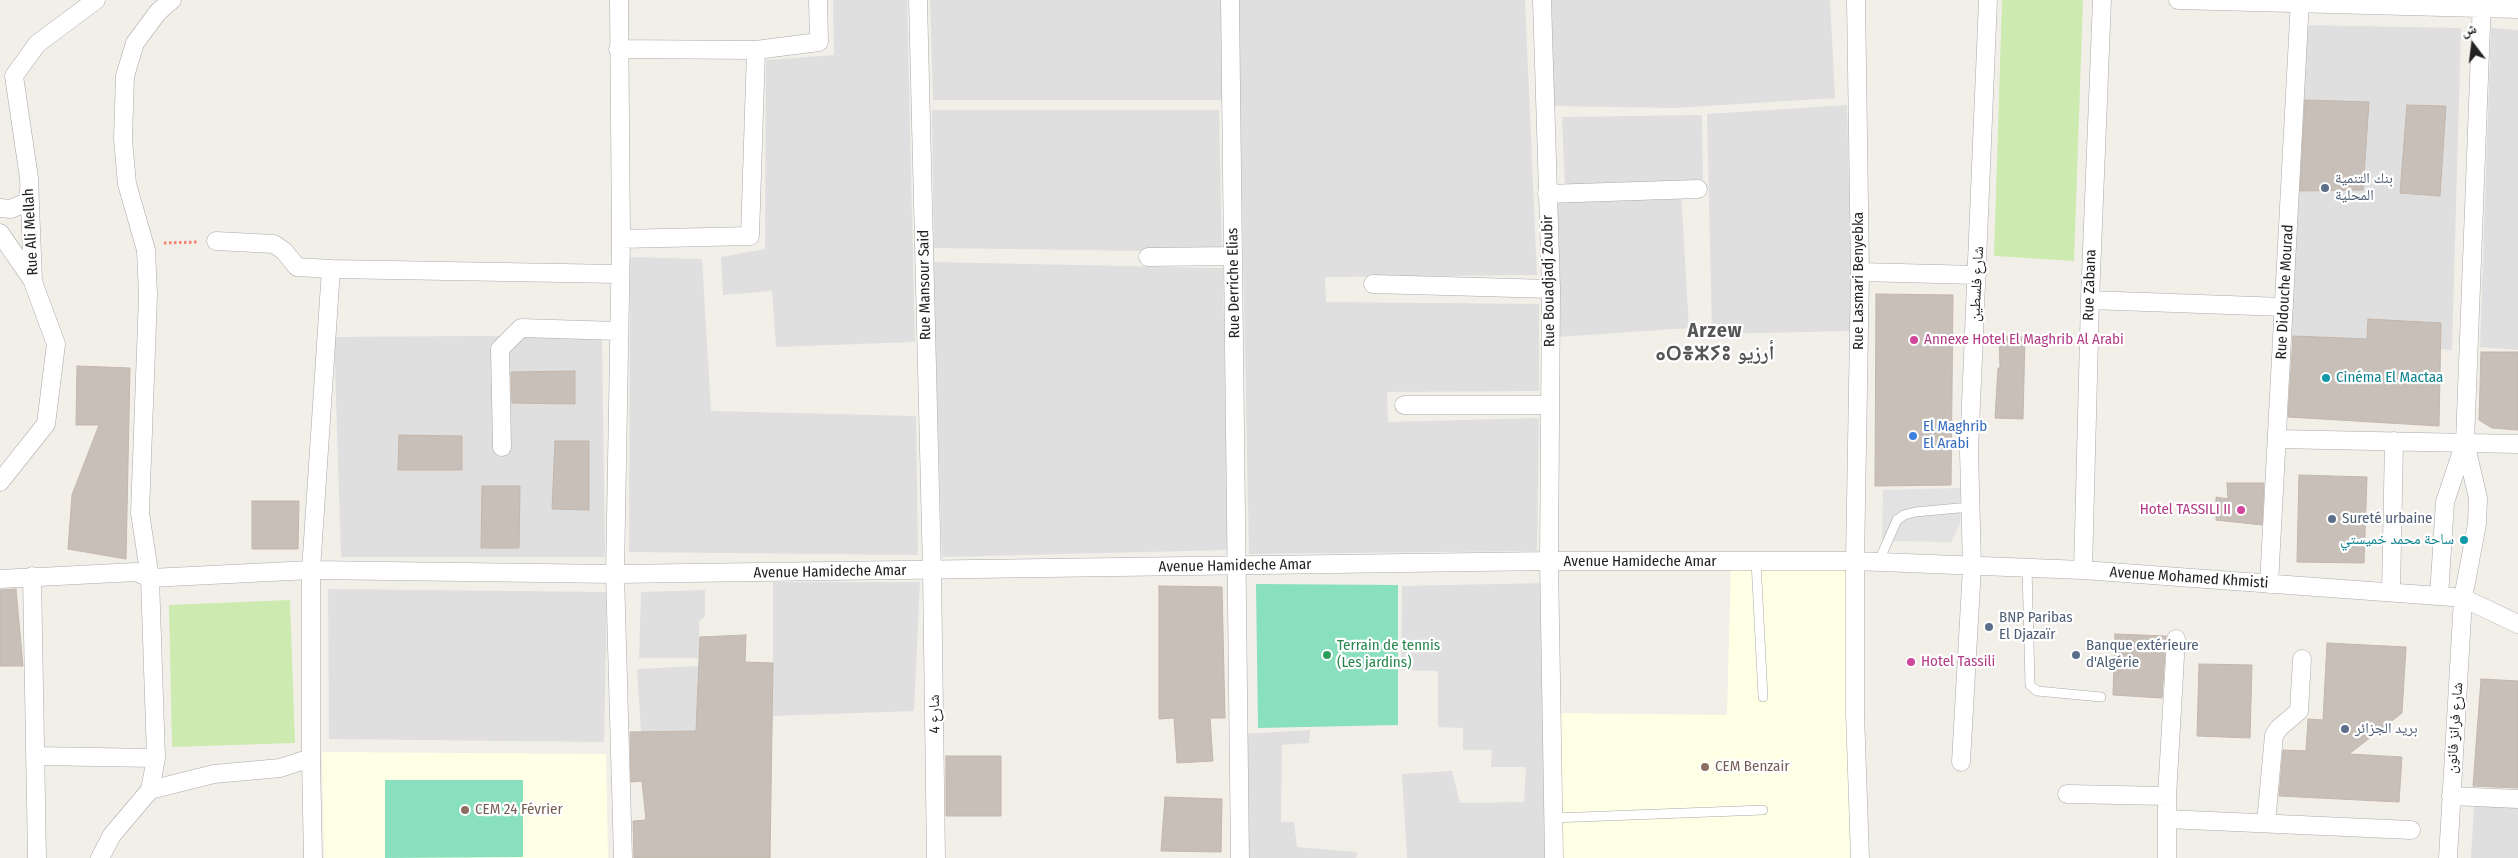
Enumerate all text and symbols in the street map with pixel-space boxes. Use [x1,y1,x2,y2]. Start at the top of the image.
north arrow [2448,20,2498,70]
text: ش [2460,20,2478,40]
place label: بنك التنمية المحلية [2335,170,2393,205]
marker: بنك التنمية المحلية [2319,182,2331,194]
street label: Rue Ali Mellah [20,188,42,276]
street label: Rue Lasmari Benyebka [1850,212,1868,350]
street label: Rue Bouadjadj Zoubir [1539,215,1559,347]
street label: Rue Didouche Mourad [2272,224,2298,360]
street label: Rue Derriche Elias [1224,227,1244,339]
street label: Rue Mansour Said [915,230,935,340]
street label: شارع فلسطين [1966,246,1988,322]
street label: Rue Zabana [2080,249,2100,321]
district label: Arzew ⴰⵔⴻⵣⵢⵓ أرزيو [1659,319,1771,366]
place label: Annexe Hotel El Maghrib Al Arabi [1924,331,2124,349]
marker: Annexe Hotel El Maghrib Al Arabi [1908,334,1920,346]
place label: Cinéma El Mactaa [2336,369,2443,387]
marker: Cinéma El Mactaa [2320,372,2332,384]
place label: El Maghrib El Arabi [1923,418,1987,453]
marker: El Maghrib El Arabi [1907,430,1919,442]
place label: Hotel TASSILI II [2140,501,2231,519]
marker: Hotel TASSILI II [2235,504,2247,516]
place label: Sureté urbaine [2342,510,2432,528]
marker: Sureté urbaine [2326,513,2338,525]
place label: ساحة محمد خميستي [2340,531,2454,549]
marker: ساحة محمد خميستي [2458,534,2470,546]
street label: Avenue Hamideche Amar [1563,553,1717,571]
street label: Avenue Hamideche Amar [1158,556,1312,576]
street label: Avenue Hamideche Amar [753,562,907,582]
street label: Avenue Mohamed Khmisti [2109,563,2269,593]
place label: BNP Paribas El Djazaïr [1999,609,2073,644]
marker: BNP Paribas El Djazaïr [1983,621,1995,633]
place label: Terrain de tennis (Les jardins) [1337,637,1440,672]
place label: Banque extérieure d'Algérie [2086,637,2199,672]
marker: Terrain de tennis (Les jardins) [1321,649,1333,661]
marker: Banque extérieure d'Algérie [2070,649,2082,661]
place label: Hotel Tassili [1921,653,1995,671]
marker: Hotel Tassili [1905,656,1917,668]
street label: شارع فرانز فانون [2443,682,2467,774]
street label: شارع 4 [926,694,944,734]
place label: بريد الجزائر [2355,720,2418,738]
marker: بريد الجزائر [2339,723,2351,735]
place label: CEM Benzair [1715,758,1789,776]
marker: CEM Benzair [1699,761,1711,773]
place label: CEM 24 Février [475,801,563,819]
marker: CEM 24 Février [459,804,471,816]

